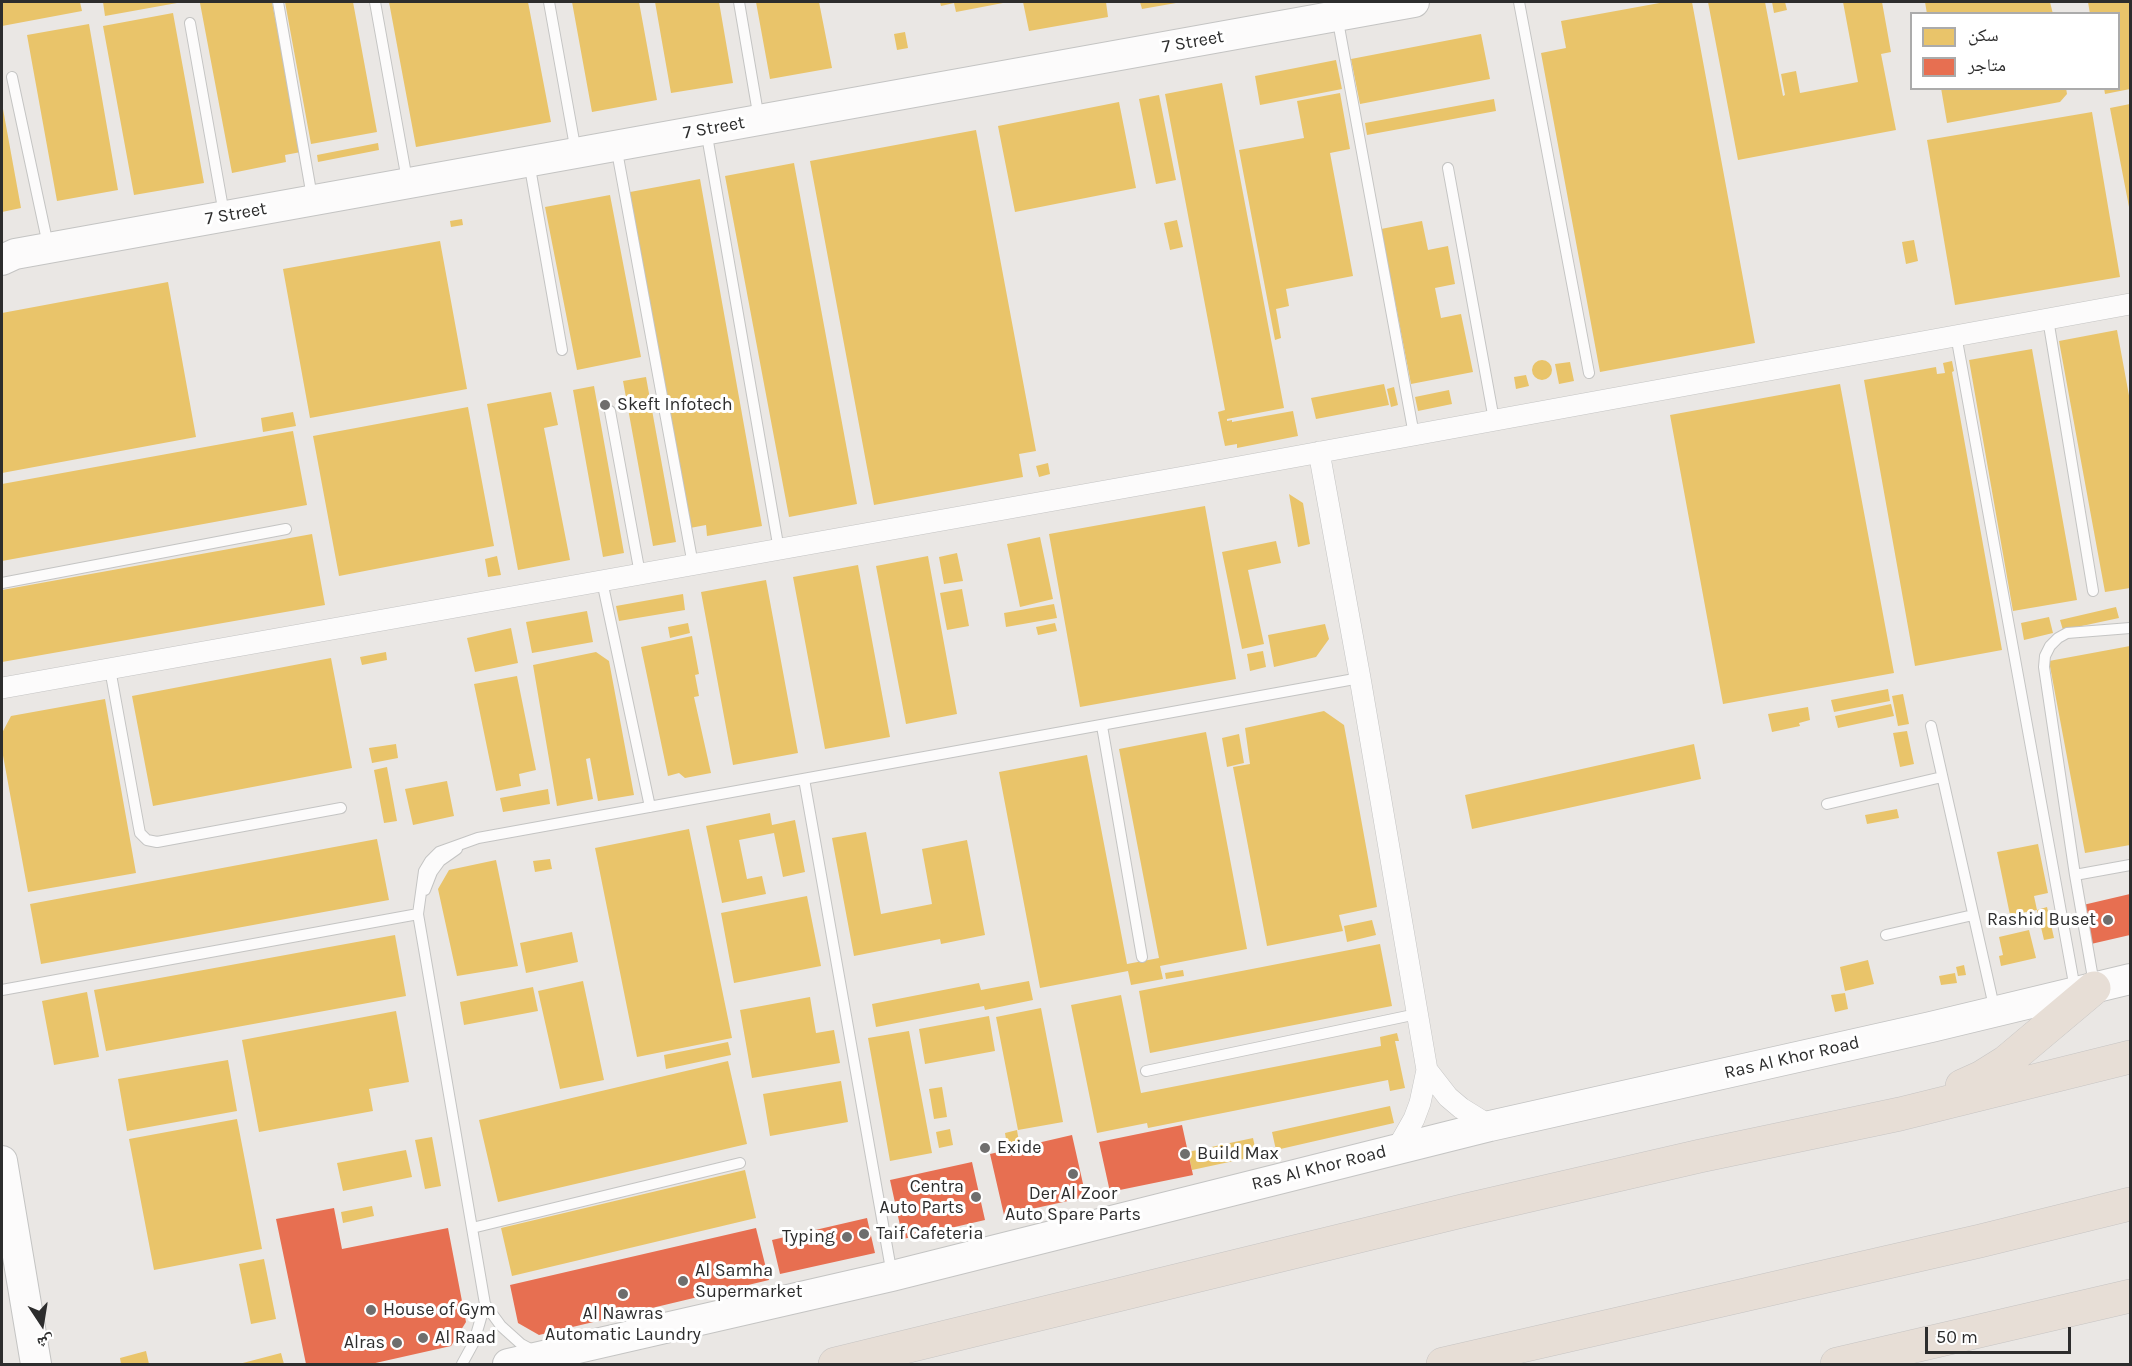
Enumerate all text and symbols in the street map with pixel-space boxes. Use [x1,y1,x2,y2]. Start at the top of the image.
legend [1910,12,2120,90]
text: سكن [1968,24,1999,46]
street label: 7 Street [1161,26,1225,58]
text: متاجر [1968,54,2006,76]
street label: 7 Street [682,112,746,144]
street label: 7 Street [204,198,268,230]
place label: Skeft Infotech [617,394,733,416]
marker: Skeft Infotech [598,398,612,412]
place label: Rashid Buset [1987,909,2096,931]
marker: Rashid Buset [2101,913,2115,927]
street label: Ras Al Khor Road [1722,1032,1862,1084]
place label: Exide [997,1137,1042,1159]
marker: Exide [978,1141,992,1155]
street label: Ras Al Khor Road [1249,1141,1389,1195]
place label: Build Max [1197,1143,1279,1165]
marker: Build Max [1178,1147,1192,1161]
marker: Der Al Zoor Auto Spare Parts [1066,1167,1080,1181]
place label: Centra Auto Parts [879,1176,964,1218]
place label: Der Al Zoor Auto Spare Parts [1005,1183,1141,1226]
marker: Centra Auto Parts [969,1190,983,1204]
place label: Taif Cafeteria [876,1223,983,1245]
place label: Typing [782,1226,835,1248]
marker: Taif Cafeteria [857,1227,871,1241]
marker: Typing [840,1230,854,1244]
place label: Al Samha Supermarket [695,1260,802,1302]
marker: Al Samha Supermarket [676,1274,690,1288]
marker: Al Nawras Automatic Laundry [616,1287,630,1301]
north arrow [12,1294,72,1354]
place label: House of Gym [383,1299,496,1321]
marker: House of Gym [364,1303,378,1317]
place label: Al Nawras Automatic Laundry [545,1303,701,1346]
scale bar [1928,1315,2074,1353]
text: 50 m [1936,1326,1978,1348]
place label: Al Raad [435,1327,496,1349]
text: ش [36,1331,56,1353]
marker: Al Raad [416,1331,430,1345]
place label: Alras [344,1332,385,1354]
marker: Alras [390,1336,404,1350]

